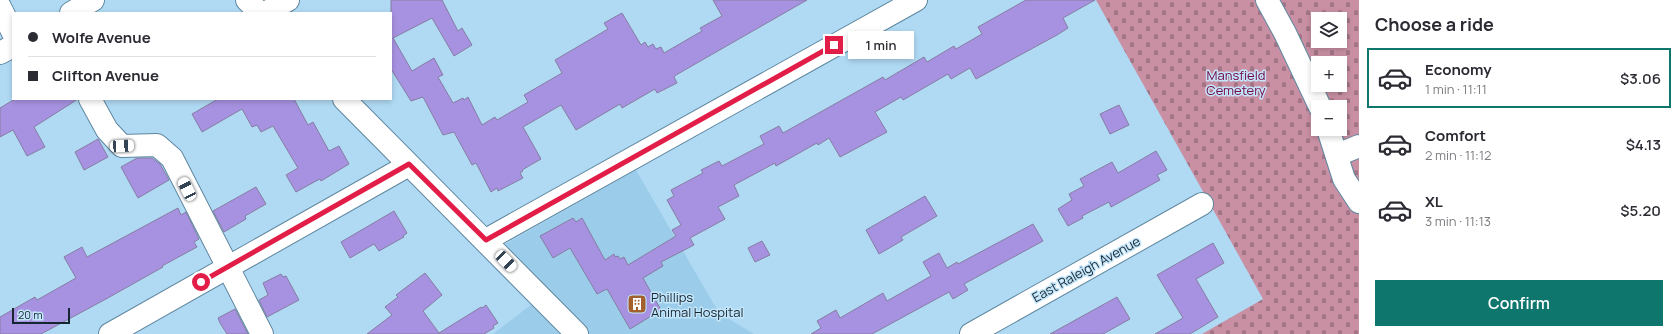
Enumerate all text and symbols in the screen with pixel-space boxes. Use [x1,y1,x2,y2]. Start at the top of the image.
map controls [1311,12,1347,136]
button: layers [1311,12,1347,48]
text: Choose a ride [1375,12,1494,36]
text: Wolfe Avenue [52,27,151,48]
callout: 1 min [848,31,914,59]
route end [825,36,843,54]
text: 1 min [866,36,897,54]
button: + [1311,56,1347,92]
text: Economy [1425,59,1492,80]
icon: car [1377,60,1413,96]
text: Clifton Avenue [52,65,159,86]
park label: Mansfield Cemetery [1206,66,1266,99]
text: $3.06 [1620,68,1661,89]
text: 1 min · 11:11 [1425,80,1487,98]
button: − [1311,100,1347,136]
text: Comfort [1425,125,1486,146]
icon: car [1377,126,1413,162]
text: $4.13 [1626,134,1661,155]
car [110,139,134,153]
text: 2 min · 11:12 [1425,146,1491,164]
car [176,176,198,202]
text: XL [1425,191,1443,212]
icon: car [1377,192,1413,228]
text: $5.20 [1620,200,1661,221]
text: 3 min · 11:13 [1425,212,1491,230]
street label: East Raleigh Avenue [1029,232,1144,306]
car [493,248,519,274]
route start [192,273,210,291]
button: Confirm [1375,280,1663,326]
place label: Phillips Animal Hospital [651,288,743,321]
building icon: Phillips Animal Hospital [626,293,648,315]
scale bar [12,306,70,325]
text: 20 m [18,307,43,322]

